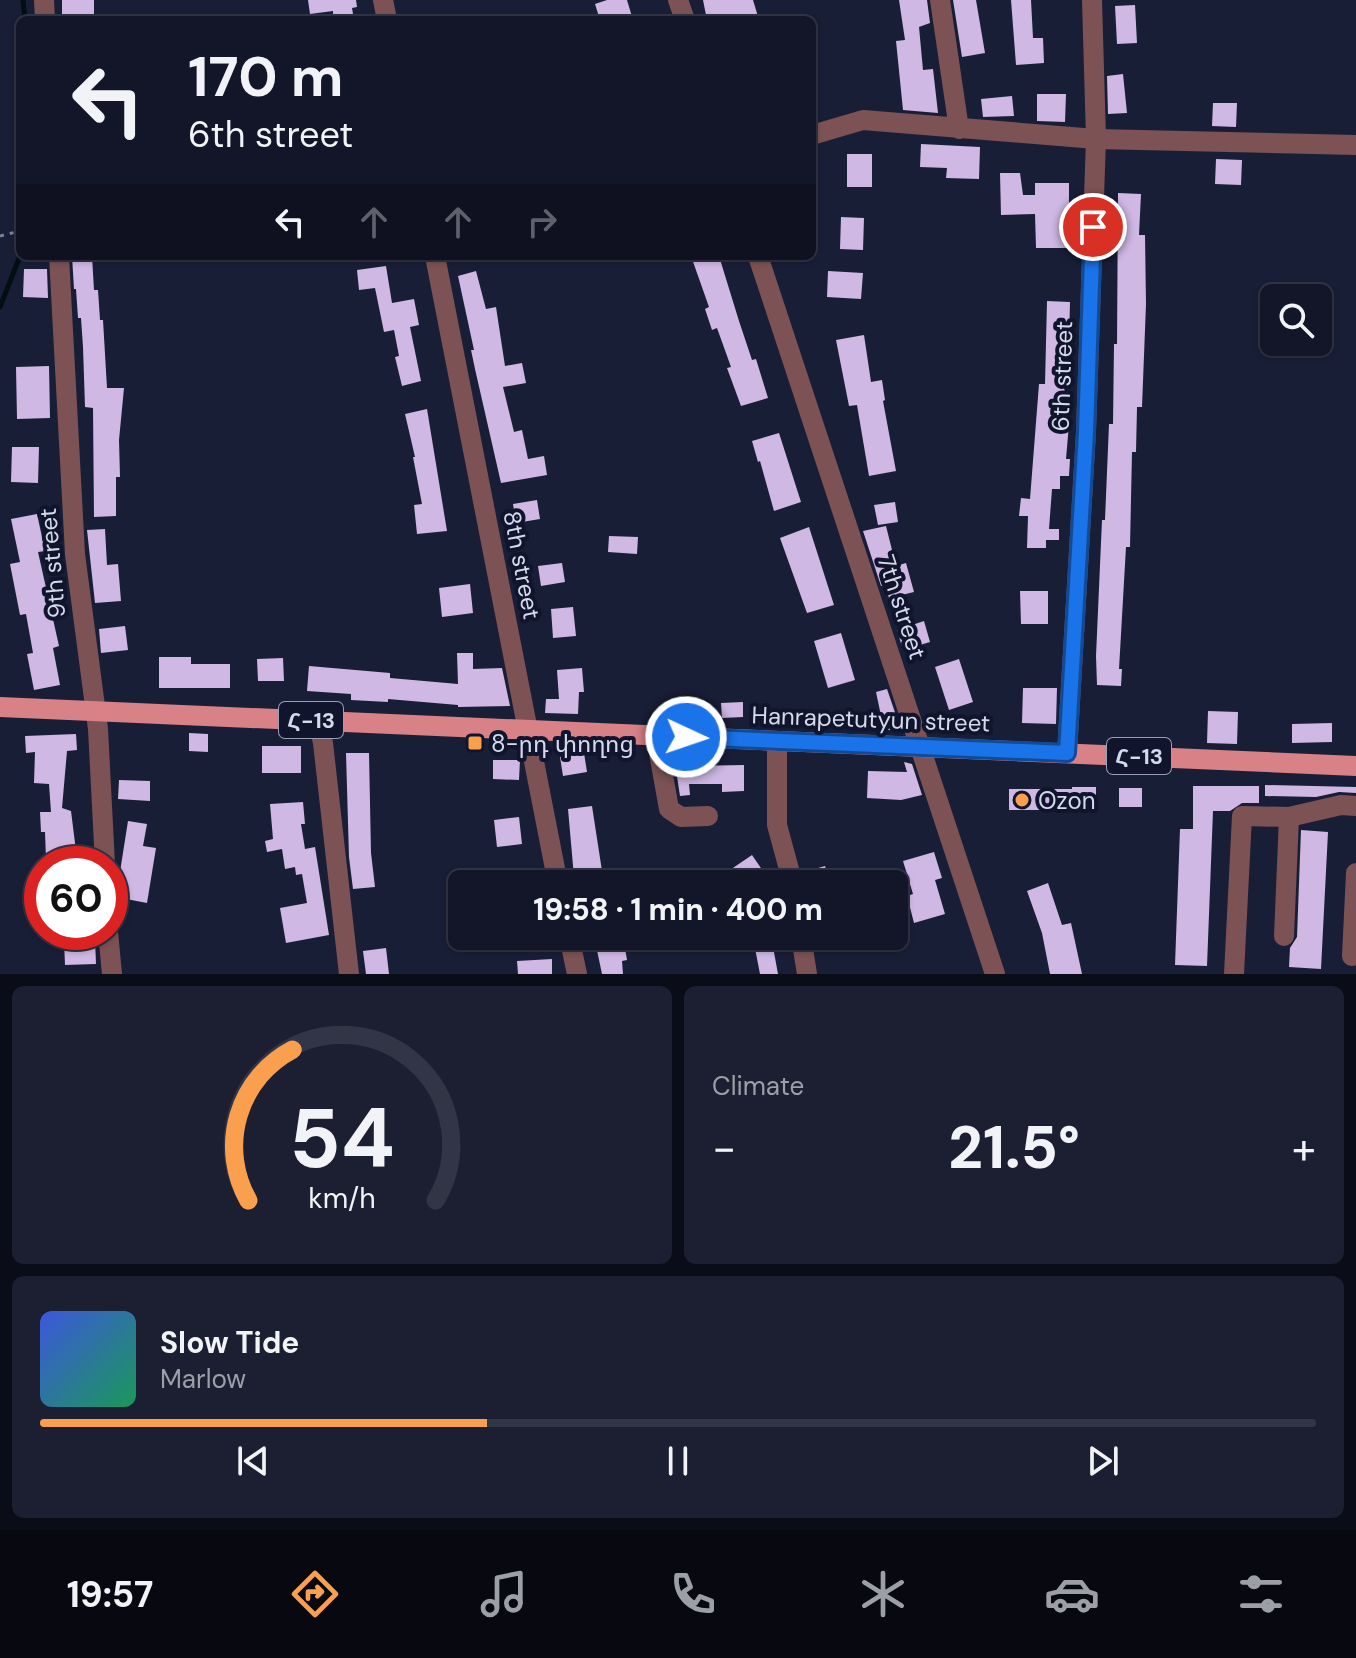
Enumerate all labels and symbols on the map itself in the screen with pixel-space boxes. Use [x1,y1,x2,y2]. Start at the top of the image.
pin [1059,193,1127,261]
street label: 6th street [1045,320,1079,432]
street label: 9th street [32,507,72,619]
street label: 8th street [496,508,548,622]
street label: 7th street [871,551,933,663]
position arrow [644,695,728,779]
street label: Hanrapetutyun street [751,699,991,739]
road number: Հ-13 [279,702,343,738]
place label: 8-րդ փողոց [491,728,634,759]
marker: 8-րդ փողոց [466,734,484,752]
road number: Հ-13 [1107,738,1171,774]
place label: Ozon [1038,785,1096,816]
marker: Ozon [1013,791,1031,809]
speed limit sign: 60 [24,846,128,950]

